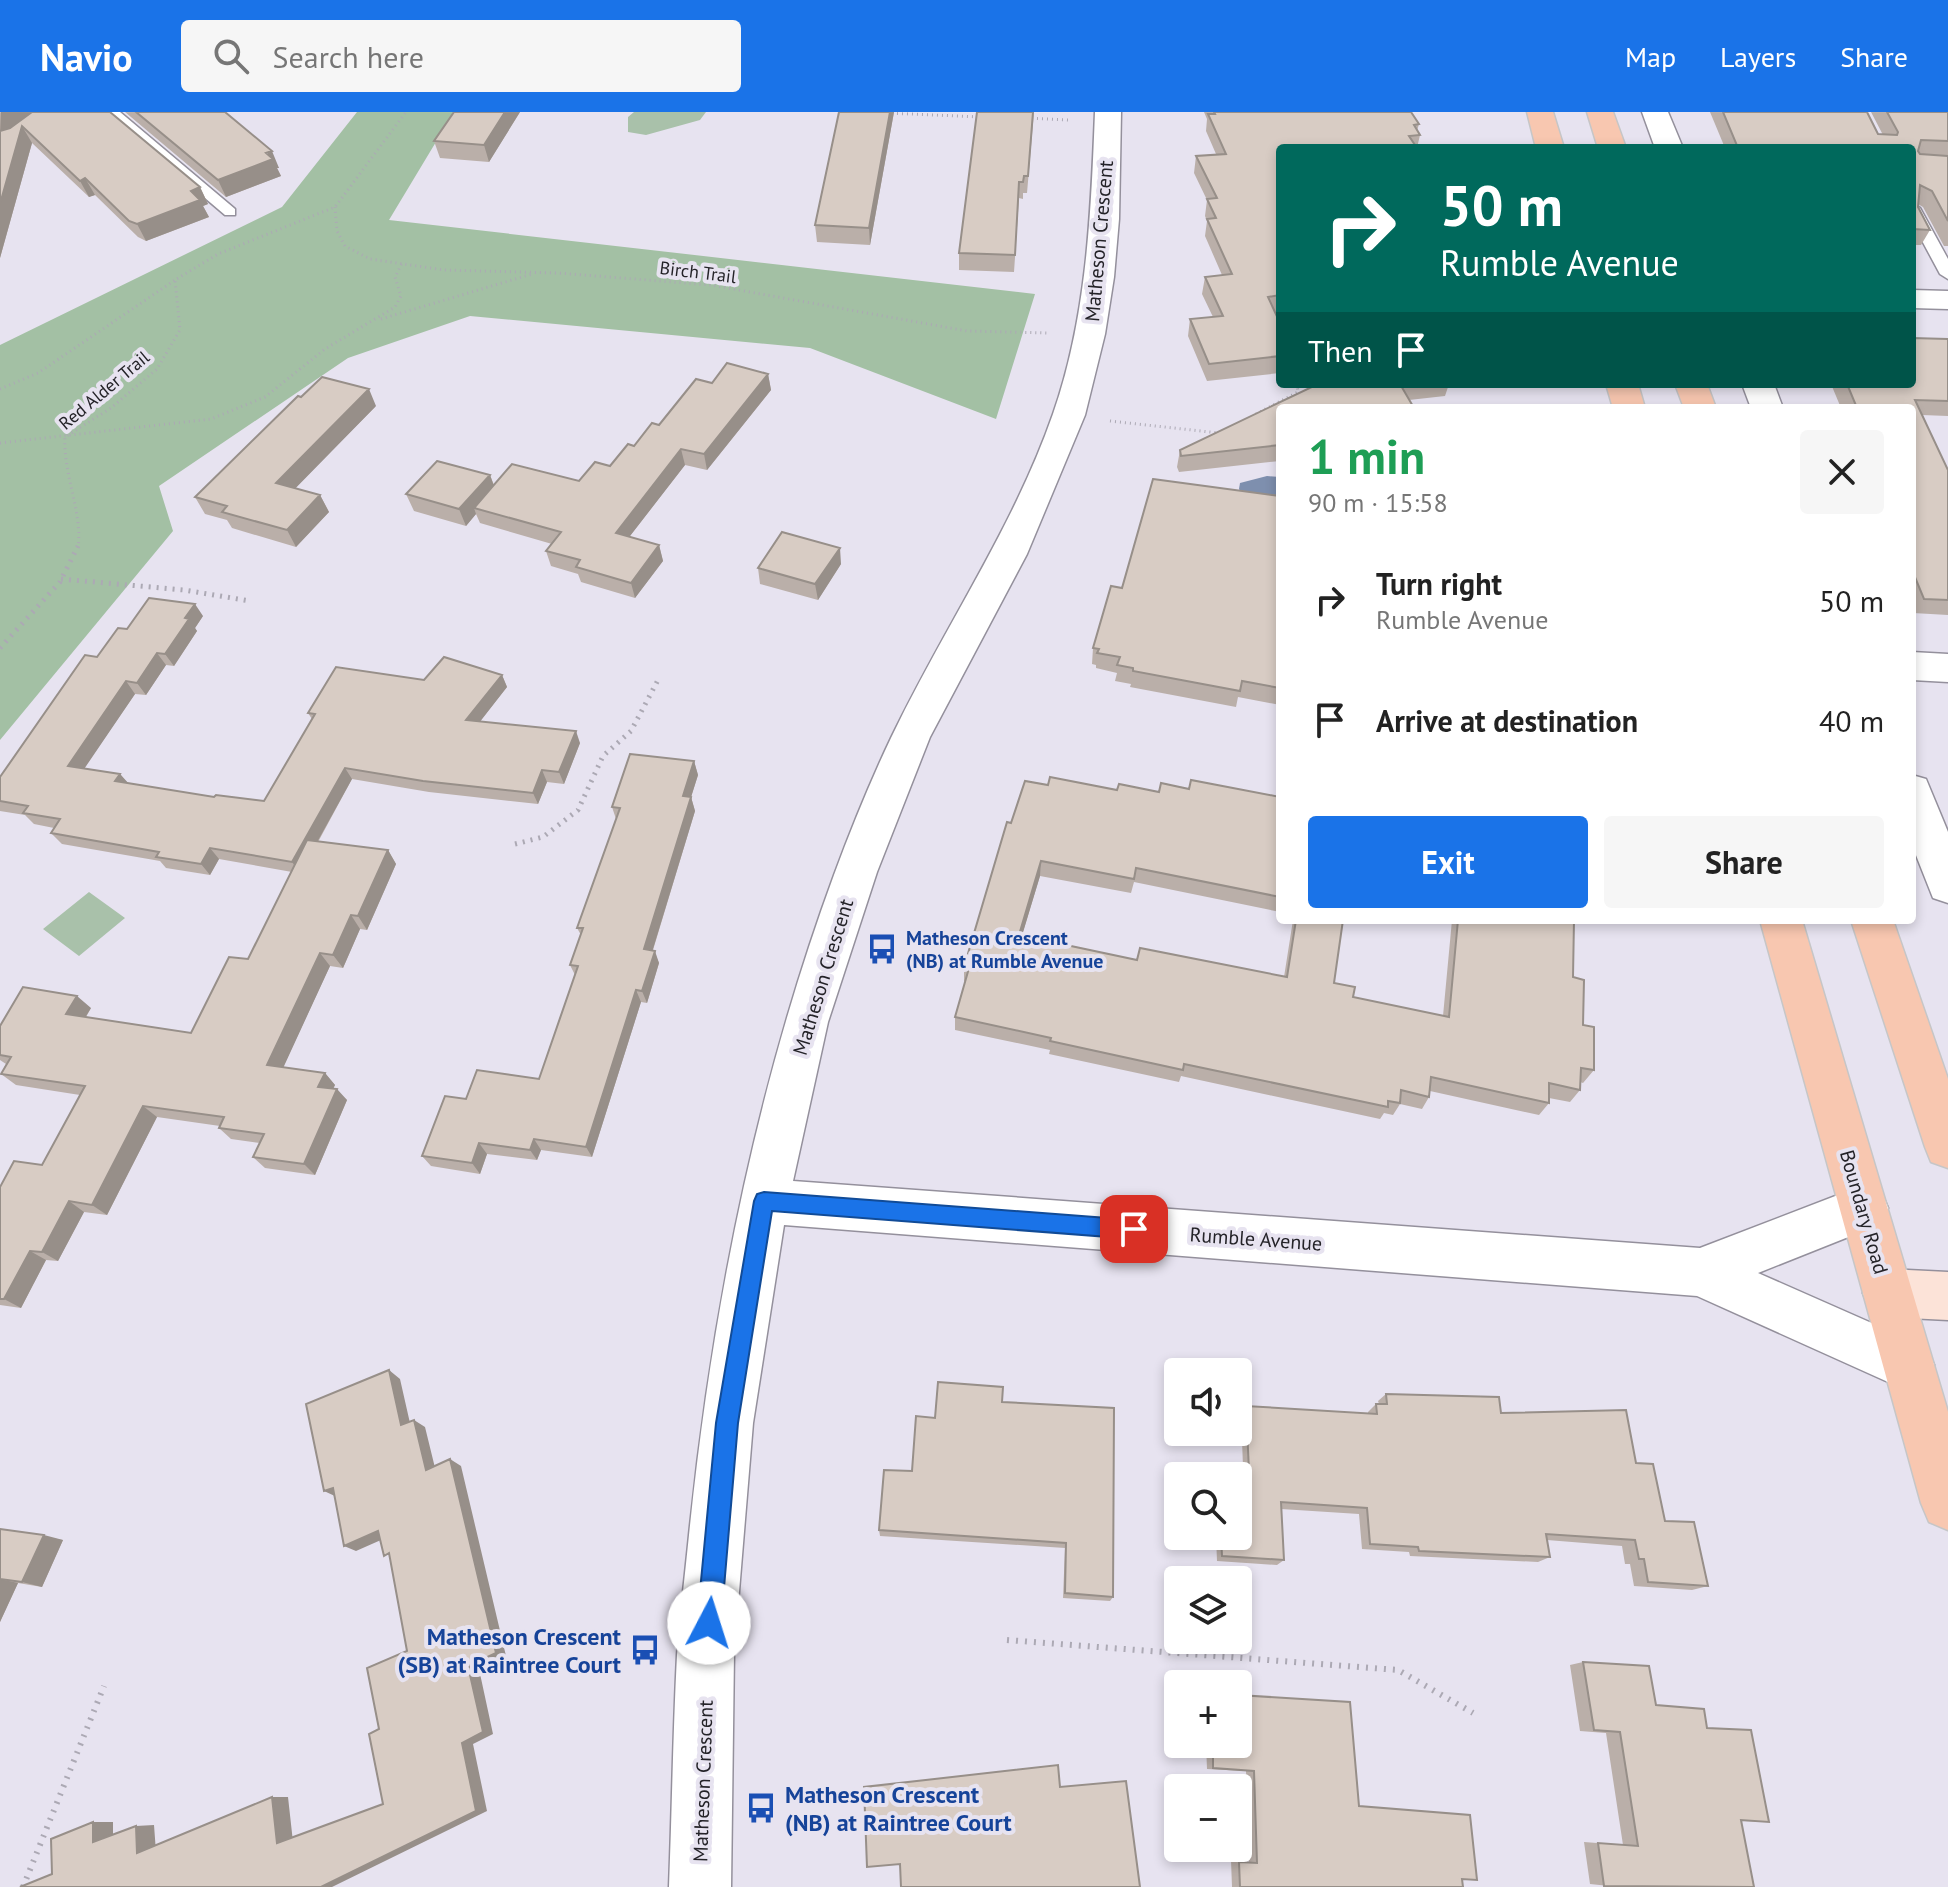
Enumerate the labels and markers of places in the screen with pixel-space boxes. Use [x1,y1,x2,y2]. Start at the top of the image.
place label: Matheson Crescent (NB) at Rumble Avenue [906,925,1103,974]
bus stop icon: Matheson Crescent (NB) at Rumble Avenue [865,932,899,966]
pin [1100,1195,1168,1263]
place label: Matheson Crescent (SB) at Raintree Court [397,1621,622,1680]
bus stop icon: Matheson Crescent (SB) at Raintree Court [628,1633,662,1667]
place label: Matheson Crescent (NB) at Raintree Court [785,1779,1012,1838]
bus stop icon: Matheson Crescent (NB) at Raintree Court [744,1791,778,1825]

